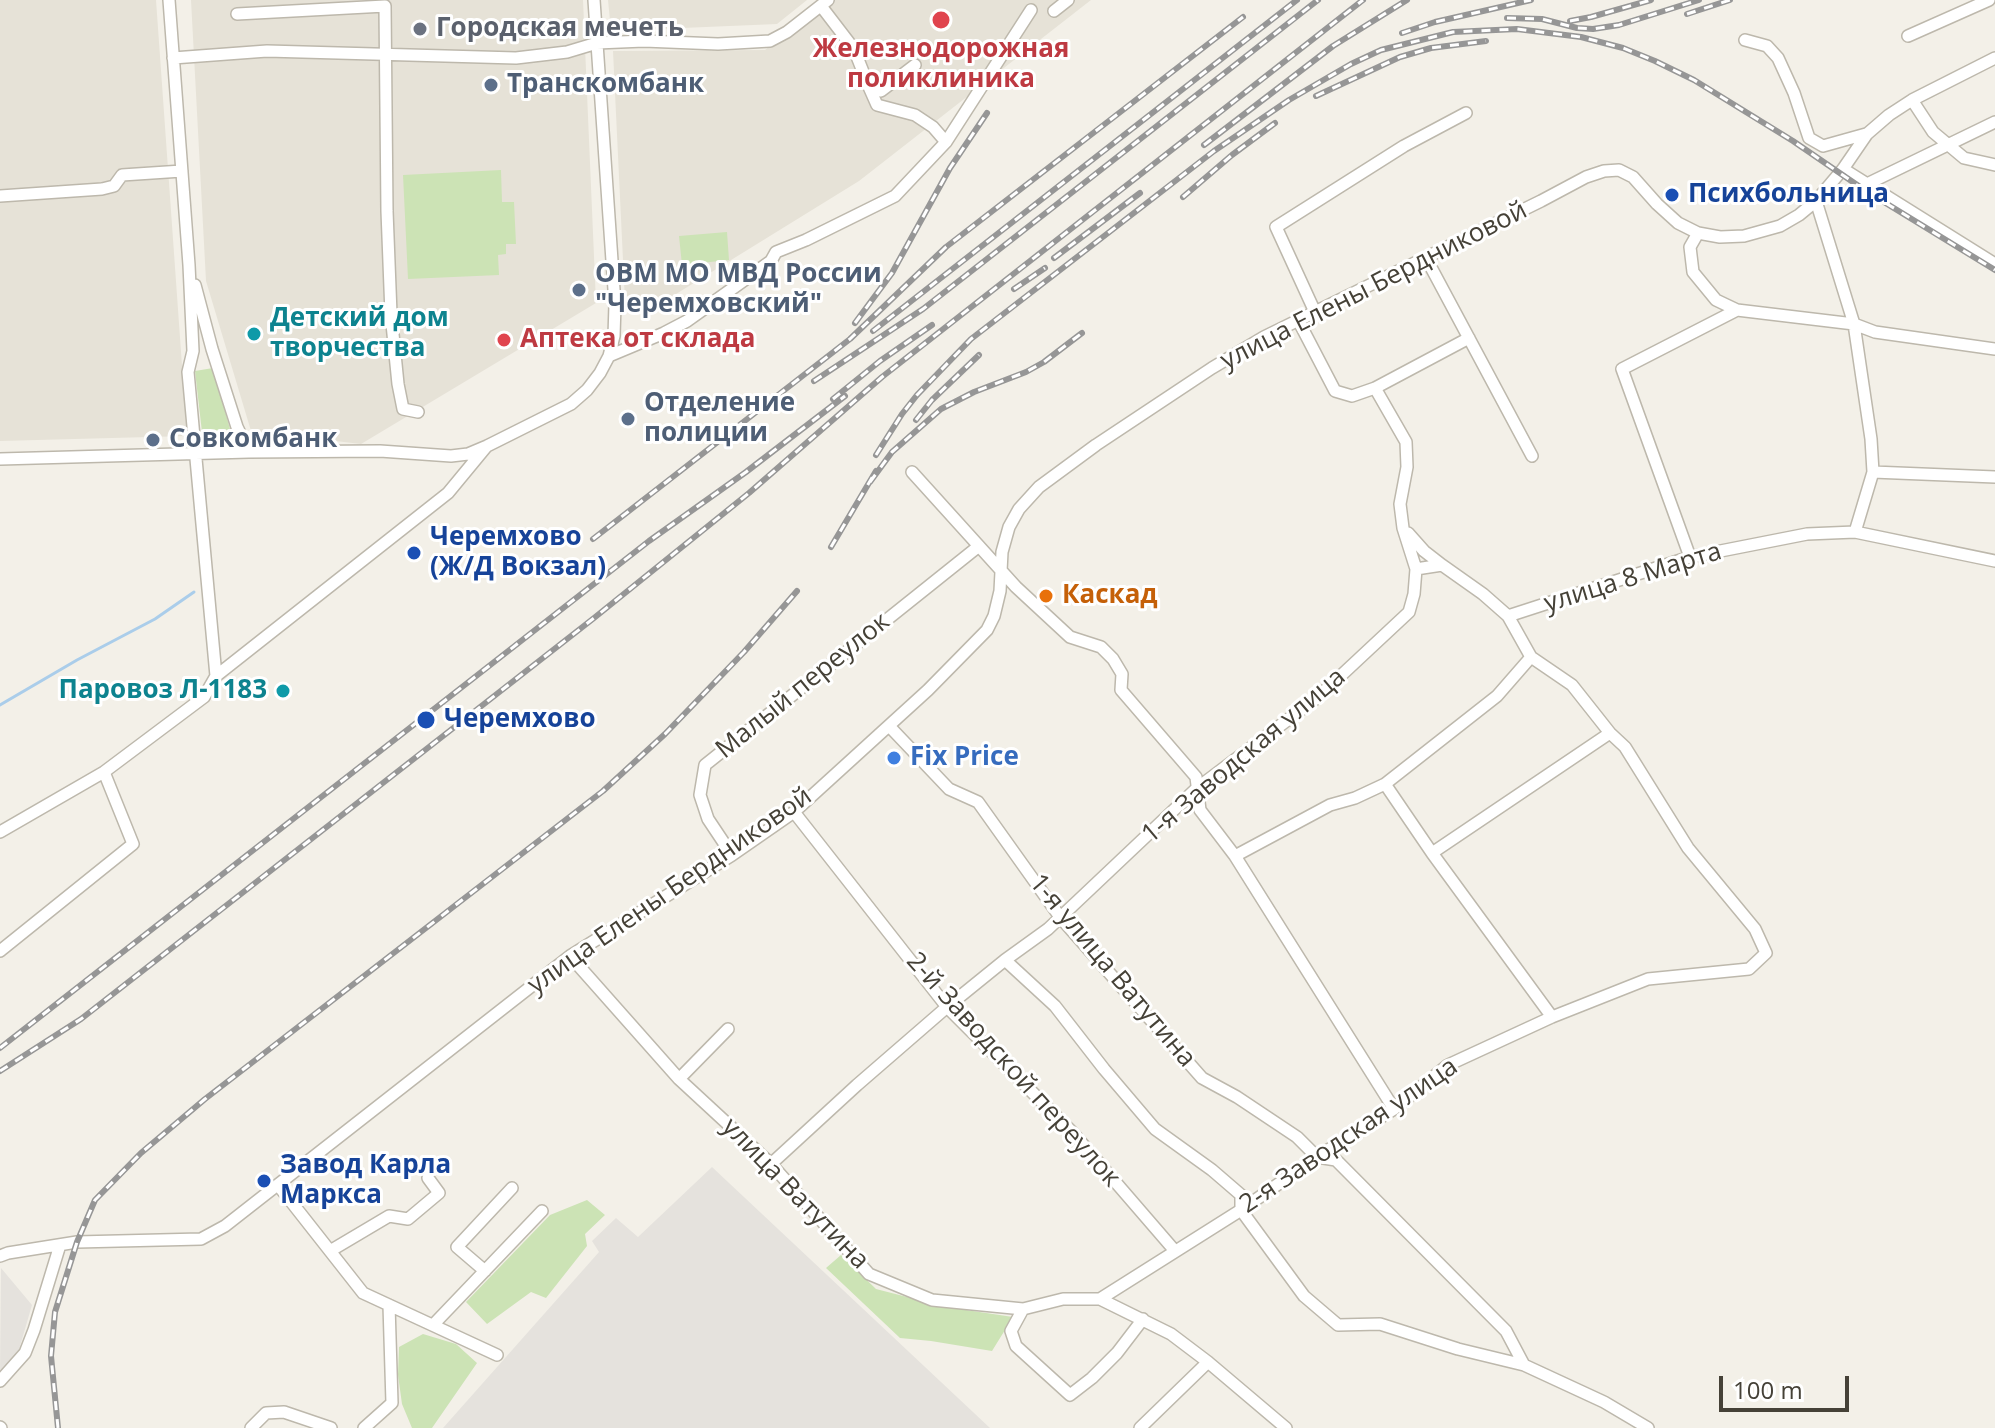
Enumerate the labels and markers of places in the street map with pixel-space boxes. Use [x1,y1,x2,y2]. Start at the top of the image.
marker: Железнодорожная поликлиника [930,9,952,31]
place label: Городская мечеть [436,13,684,45]
marker: Городская мечеть [411,20,429,38]
place label: Железнодорожная поликлиника [813,34,1069,96]
place label: Транскомбанк [507,69,704,101]
marker: Транскомбанк [482,76,500,94]
place label: Психбольница [1688,179,1889,211]
marker: Психбольница [1663,186,1681,204]
place label: ОВМ МО МВД России "Черемховский" [595,259,882,320]
marker: ОВМ МО МВД России "Черемховский" [570,281,588,299]
place label: Детский дом творчества [270,303,449,364]
place label: Аптека от склада [520,324,755,356]
marker: Детский дом творчества [245,325,263,343]
marker: Аптека от склада [495,331,513,349]
place label: Отделение полиции [644,388,795,450]
marker: Отделение полиции [619,410,637,428]
place label: Совкомбанк [169,424,337,456]
marker: Совкомбанк [144,431,162,449]
place label: Черемхово (Ж/Д Вокзал) [430,522,606,584]
marker: Черемхово (Ж/Д Вокзал) [405,544,423,562]
place label: Каскад [1062,580,1158,612]
marker: Каскад [1037,587,1055,605]
place label: Паровоз Л-1183 [59,675,267,707]
marker: Паровоз Л-1183 [274,682,292,700]
place label: Черемхово [444,704,596,736]
marker: Черемхово [415,709,437,731]
place label: Fix Price [910,742,1019,774]
marker: Fix Price [885,749,903,767]
place label: Завод Карла Маркса [280,1150,451,1212]
marker: Завод Карла Маркса [255,1172,273,1190]

